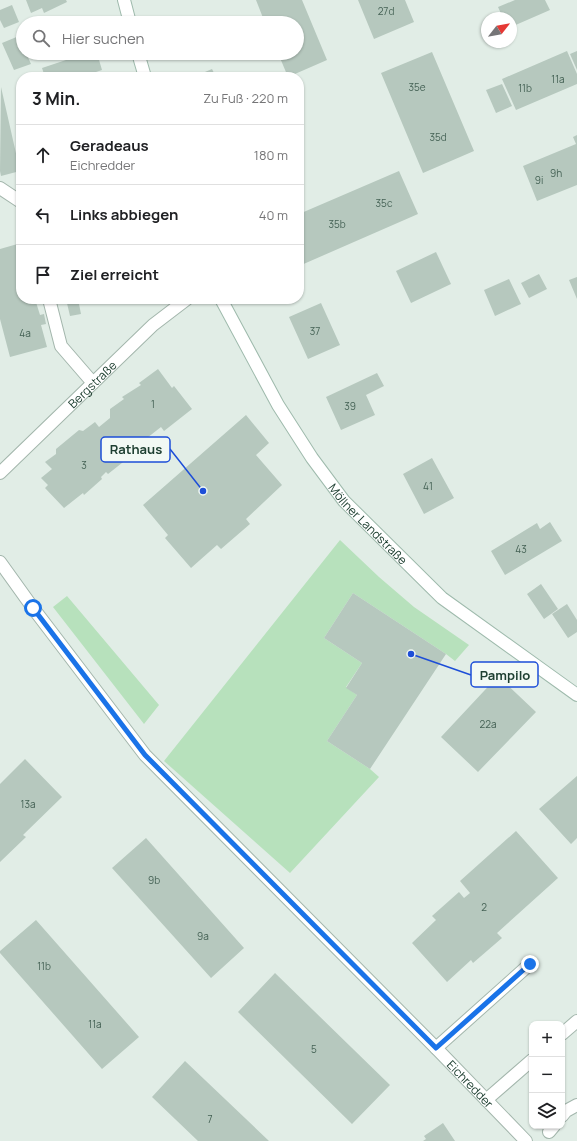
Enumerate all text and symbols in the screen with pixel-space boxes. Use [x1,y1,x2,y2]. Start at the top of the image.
house number: 27d [378,4,394,18]
north arrow [481,12,517,48]
search box [16,16,304,60]
icon: search [30,27,52,49]
text: Hier suchen [62,28,144,49]
house number: 11a [551,72,565,86]
house number: 35e [408,80,426,94]
house number: 11b [518,81,532,95]
text: 3 Min. [32,87,80,110]
text: Zu Fuß · 220 m [203,89,288,107]
house number: 35d [429,130,447,144]
text: Geradeaus [70,135,149,156]
icon: ahead [32,144,54,166]
text: 180 m [254,146,288,164]
text: Eichredder [70,156,135,174]
house number: 9h [550,166,562,180]
house number: 9i [535,173,543,187]
house number: 35c [376,196,393,210]
icon: left [32,204,54,226]
text: Links abbiegen [70,204,178,225]
text: 40 m [259,206,288,224]
house number: 35b [328,217,346,231]
icon: arrive [32,264,54,286]
text: Ziel erreicht [70,264,159,285]
house number: 37 [310,324,320,338]
house number: 4a [19,326,31,340]
street label: Bergstraße [64,356,120,412]
house number: 1 [151,397,155,411]
house number: 39 [344,399,356,413]
callout: Rathaus [101,437,170,462]
text: Rathaus [110,440,162,458]
house number: 3 [81,458,87,472]
house number: 41 [423,479,433,493]
street label: Möllner Landstraße [325,480,411,568]
house number: 43 [515,542,527,556]
route start [24,599,42,617]
callout: Pampilo [471,662,538,687]
text: Pampilo [480,666,530,684]
house number: 22a [480,717,496,731]
house number: 13a [21,797,36,811]
house number: 9b [148,873,160,887]
house number: 2 [481,900,487,914]
house number: 9a [197,929,209,943]
route end [521,955,539,973]
house number: 11b [37,959,51,973]
house number: 11a [88,1017,102,1031]
map controls [529,1021,565,1129]
button: + [529,1021,565,1057]
house number: 5 [311,1042,317,1056]
street label: Eichredder [443,1056,498,1112]
button: − [529,1057,565,1093]
button: layers [529,1093,565,1129]
house number: 7 [207,1112,213,1126]

